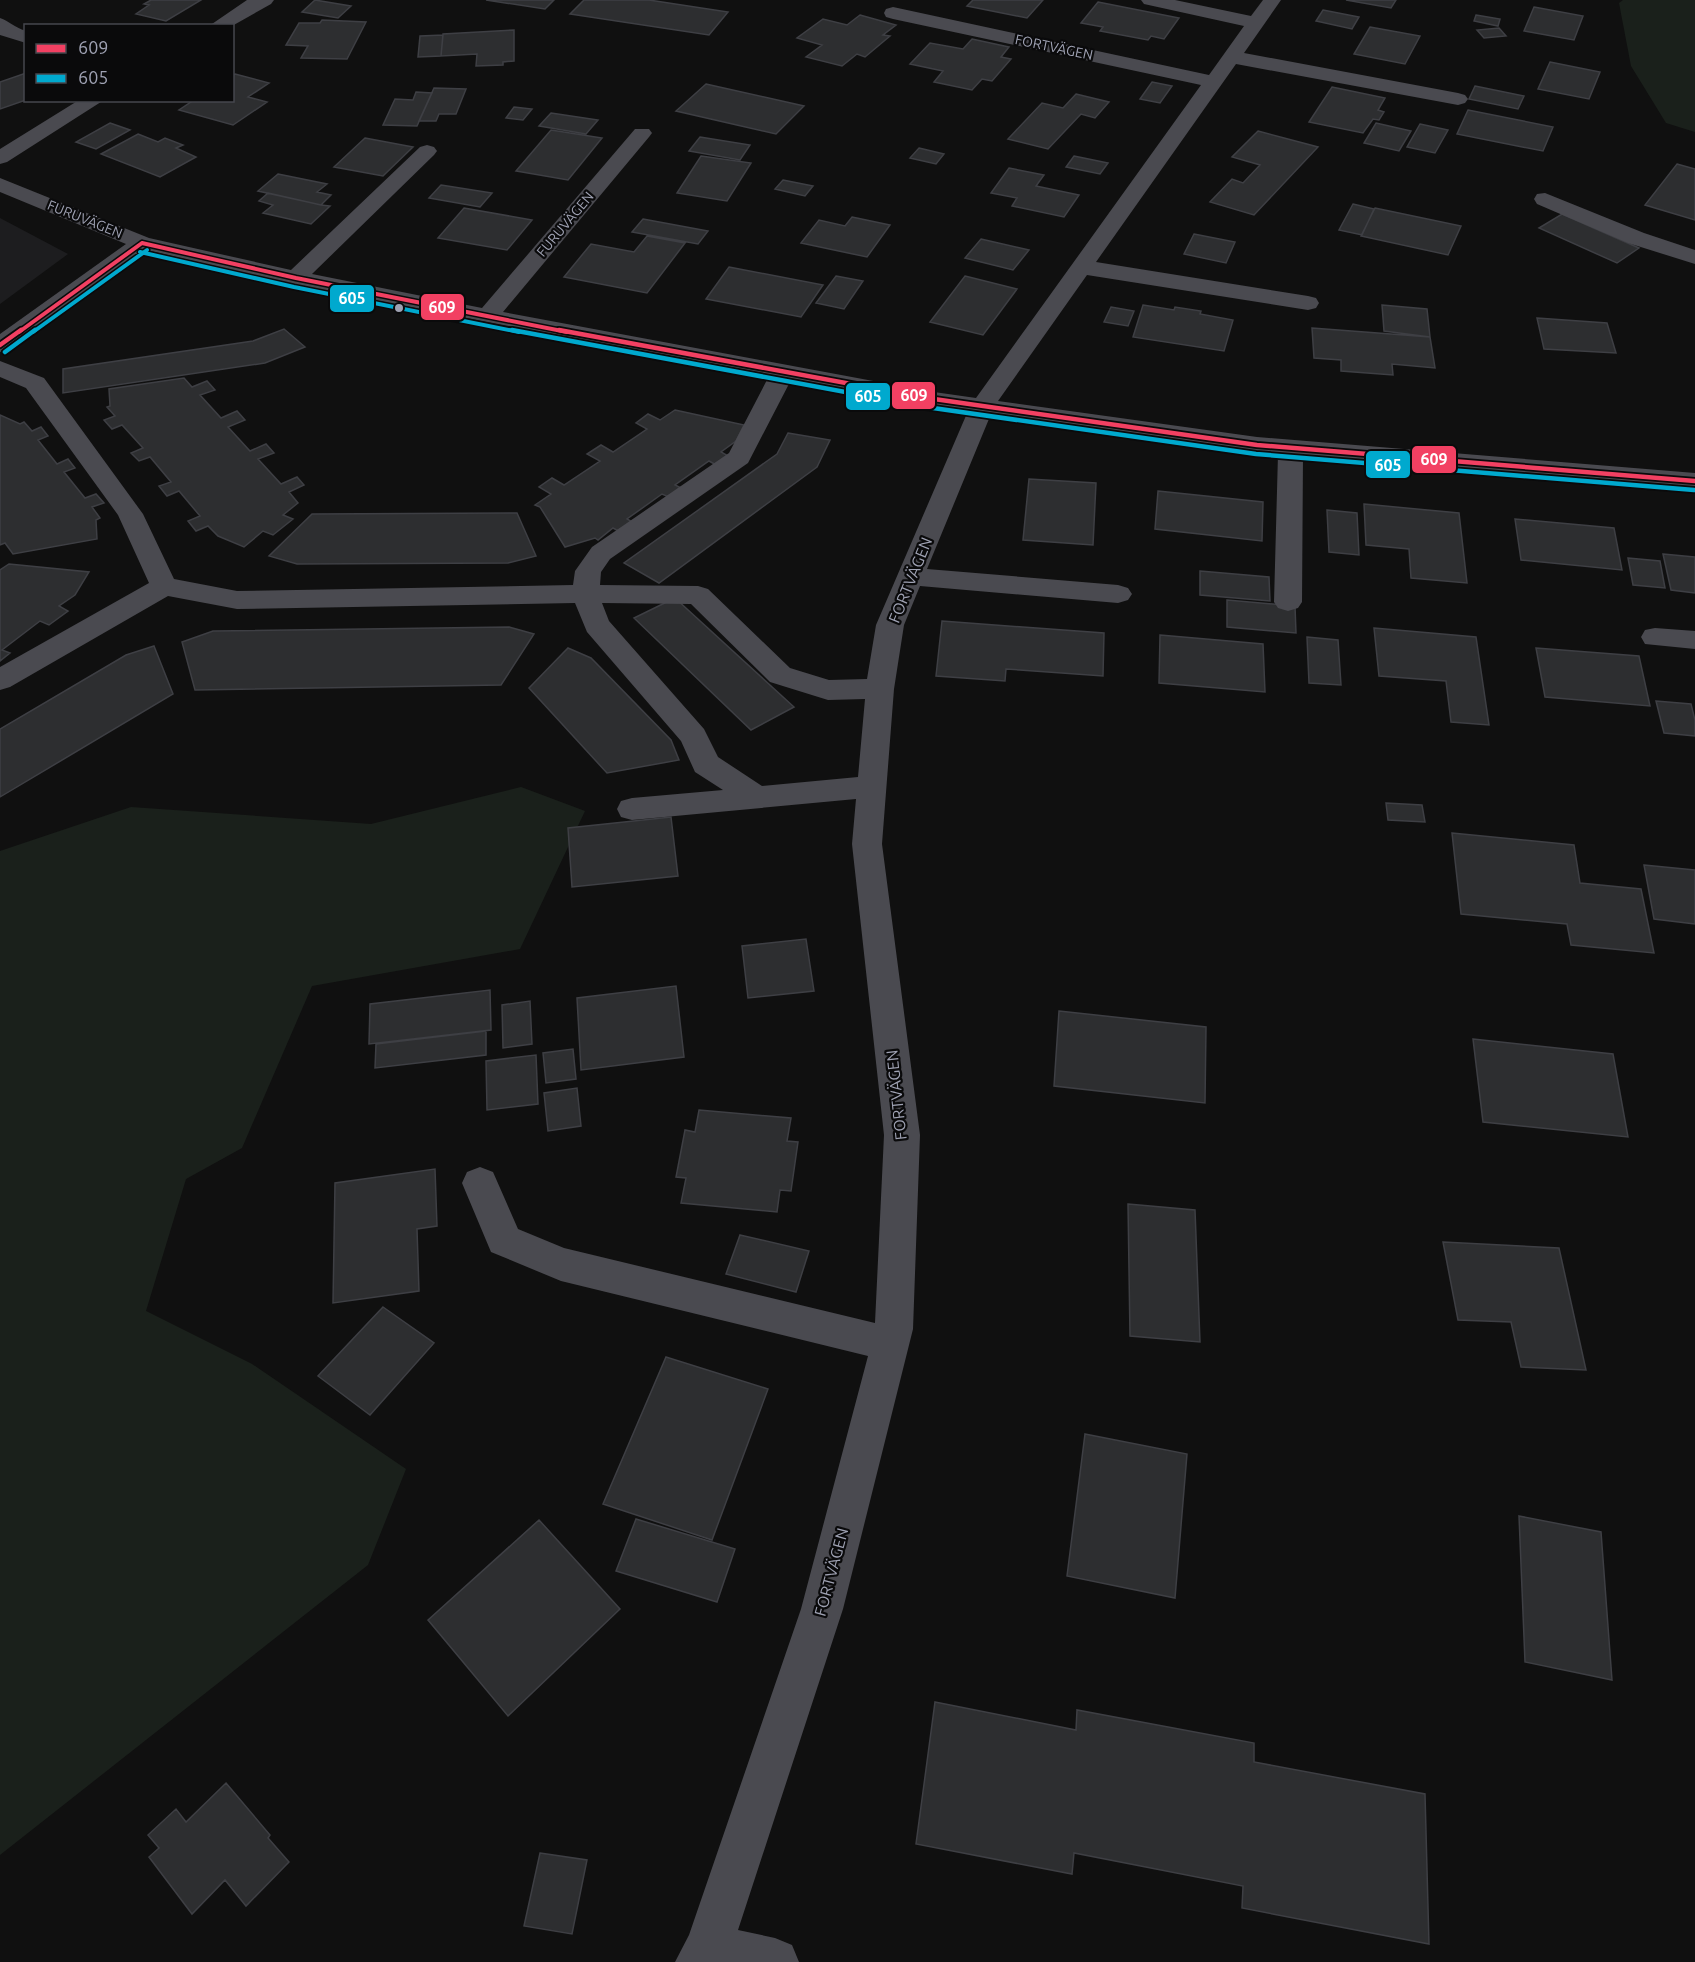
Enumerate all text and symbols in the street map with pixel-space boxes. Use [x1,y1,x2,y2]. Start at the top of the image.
legend [24,24,234,102]
street label: FORTVÄGEN [1014,31,1094,63]
text: 609 [78,37,108,57]
text: 605 [78,67,108,87]
street label: FURUVÄGEN [533,188,597,260]
street label: FURUVÄGEN [45,197,125,241]
line badge: 605 [329,284,375,313]
text: 605 [338,289,366,307]
line badge: 609 [420,293,465,321]
text: 609 [428,298,456,316]
unlabelled marker [393,302,405,314]
line badge: 609 [891,381,936,410]
line badge: 605 [845,382,891,411]
text: 609 [900,386,928,404]
text: 605 [854,387,882,405]
line badge: 609 [1411,445,1457,474]
line badge: 605 [1365,450,1411,479]
text: 609 [1420,450,1448,468]
text: 605 [1374,456,1402,474]
street label: FORTVÄGEN [885,535,935,625]
street label: FORTVÄGEN [882,1049,910,1141]
street label: FORTVÄGEN [811,1526,851,1618]

